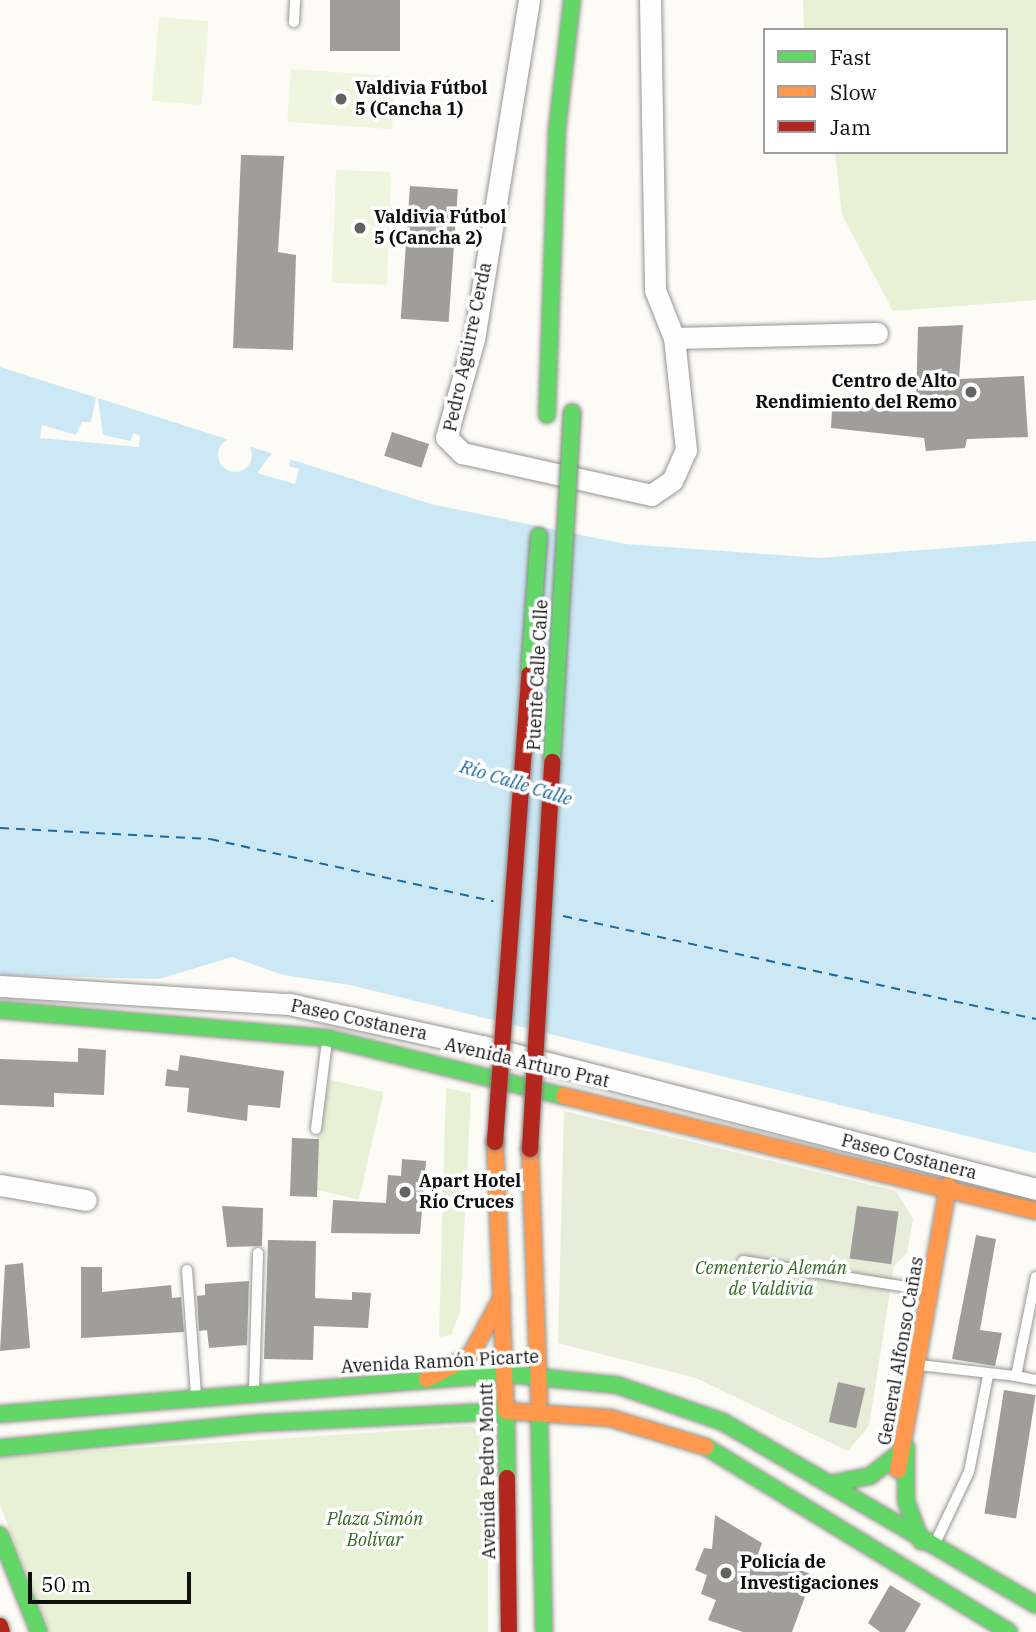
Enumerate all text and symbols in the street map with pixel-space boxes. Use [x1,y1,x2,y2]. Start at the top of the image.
legend [763,28,1008,154]
text: Fast [830,43,871,71]
place label: Valdivia Fútbol 5 (Cancha 1) [355,78,487,120]
text: Slow [830,78,877,106]
marker: Valdivia Fútbol 5 (Cancha 1) [333,91,349,107]
text: Jam [830,113,871,141]
place label: Valdivia Fútbol 5 (Cancha 2) [374,207,506,249]
marker: Valdivia Fútbol 5 (Cancha 2) [352,220,368,236]
street label: Pedro Aguirre Cerda [439,260,497,434]
place label: Centro de Alto Rendimiento del Remo [755,371,957,414]
marker: Centro de Alto Rendimiento del Remo [963,384,979,400]
street label: Puente Calle Calle [523,599,553,751]
water label: Río Calle Calle [457,755,575,811]
street label: Paseo Costanera [289,995,429,1045]
street label: Avenida Arturo Prat [443,1034,611,1092]
street label: Paseo Costanera [839,1130,979,1184]
place label: Apart Hotel Río Cruces [419,1171,521,1214]
marker: Apart Hotel Río Cruces [397,1184,413,1200]
street label: General Alfonso Cañas [874,1255,928,1447]
park label: Cementerio Alemán de Valdivia [695,1258,847,1300]
street label: Avenida Ramón Picarte [340,1346,540,1378]
street label: Avenida Pedro Montt [476,1382,500,1560]
park label: Plaza Simón Bolívar [327,1509,423,1552]
place label: Policía de Investigaciones [740,1552,879,1594]
scale bar [32,1558,194,1602]
marker: Policía de Investigaciones [718,1565,734,1581]
text: 50 m [41,1570,91,1598]

